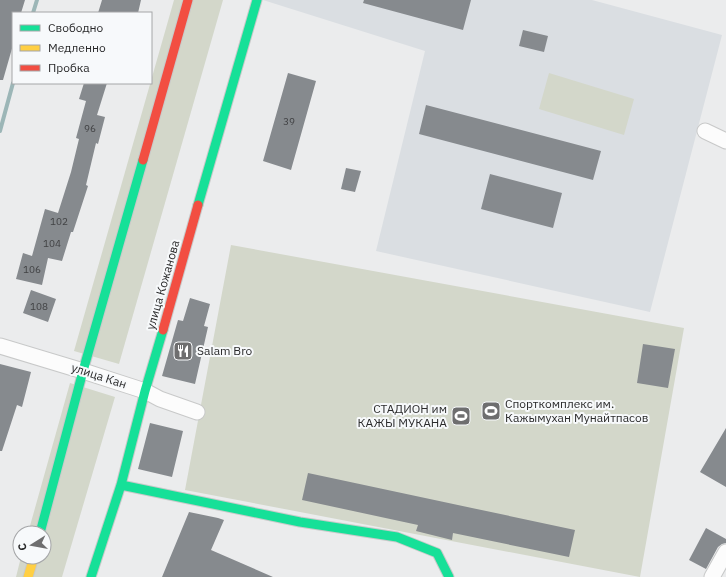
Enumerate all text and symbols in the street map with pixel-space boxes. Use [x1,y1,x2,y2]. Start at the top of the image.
legend [12,12,152,84]
text: Свободно [48,20,104,35]
text: Медленно [48,40,106,55]
text: Пробка [48,60,90,75]
house number: 39 [283,115,295,128]
house number: 96 [84,122,96,135]
house number: 102 [50,215,68,228]
house number: 104 [43,237,61,250]
street label: улица Кожанова [143,238,183,331]
house number: 106 [23,263,41,276]
house number: 108 [30,300,48,313]
restaurant icon: Salam Bro [172,340,194,362]
place label: Salam Bro [197,343,253,358]
street label: улица Кан [70,360,129,392]
place label: Спорткомплекс им. Кажымухан Мунайтпасов [505,396,649,425]
sports icon: Спорткомплекс им. Кажымухан Мунайтпасов [480,400,502,422]
place label: СТАДИОН им КАЖЫ МУКАНА [358,401,447,430]
sports icon: СТАДИОН им КАЖЫ МУКАНА [450,405,472,427]
north arrow [12,525,52,565]
text: С [15,542,30,552]

